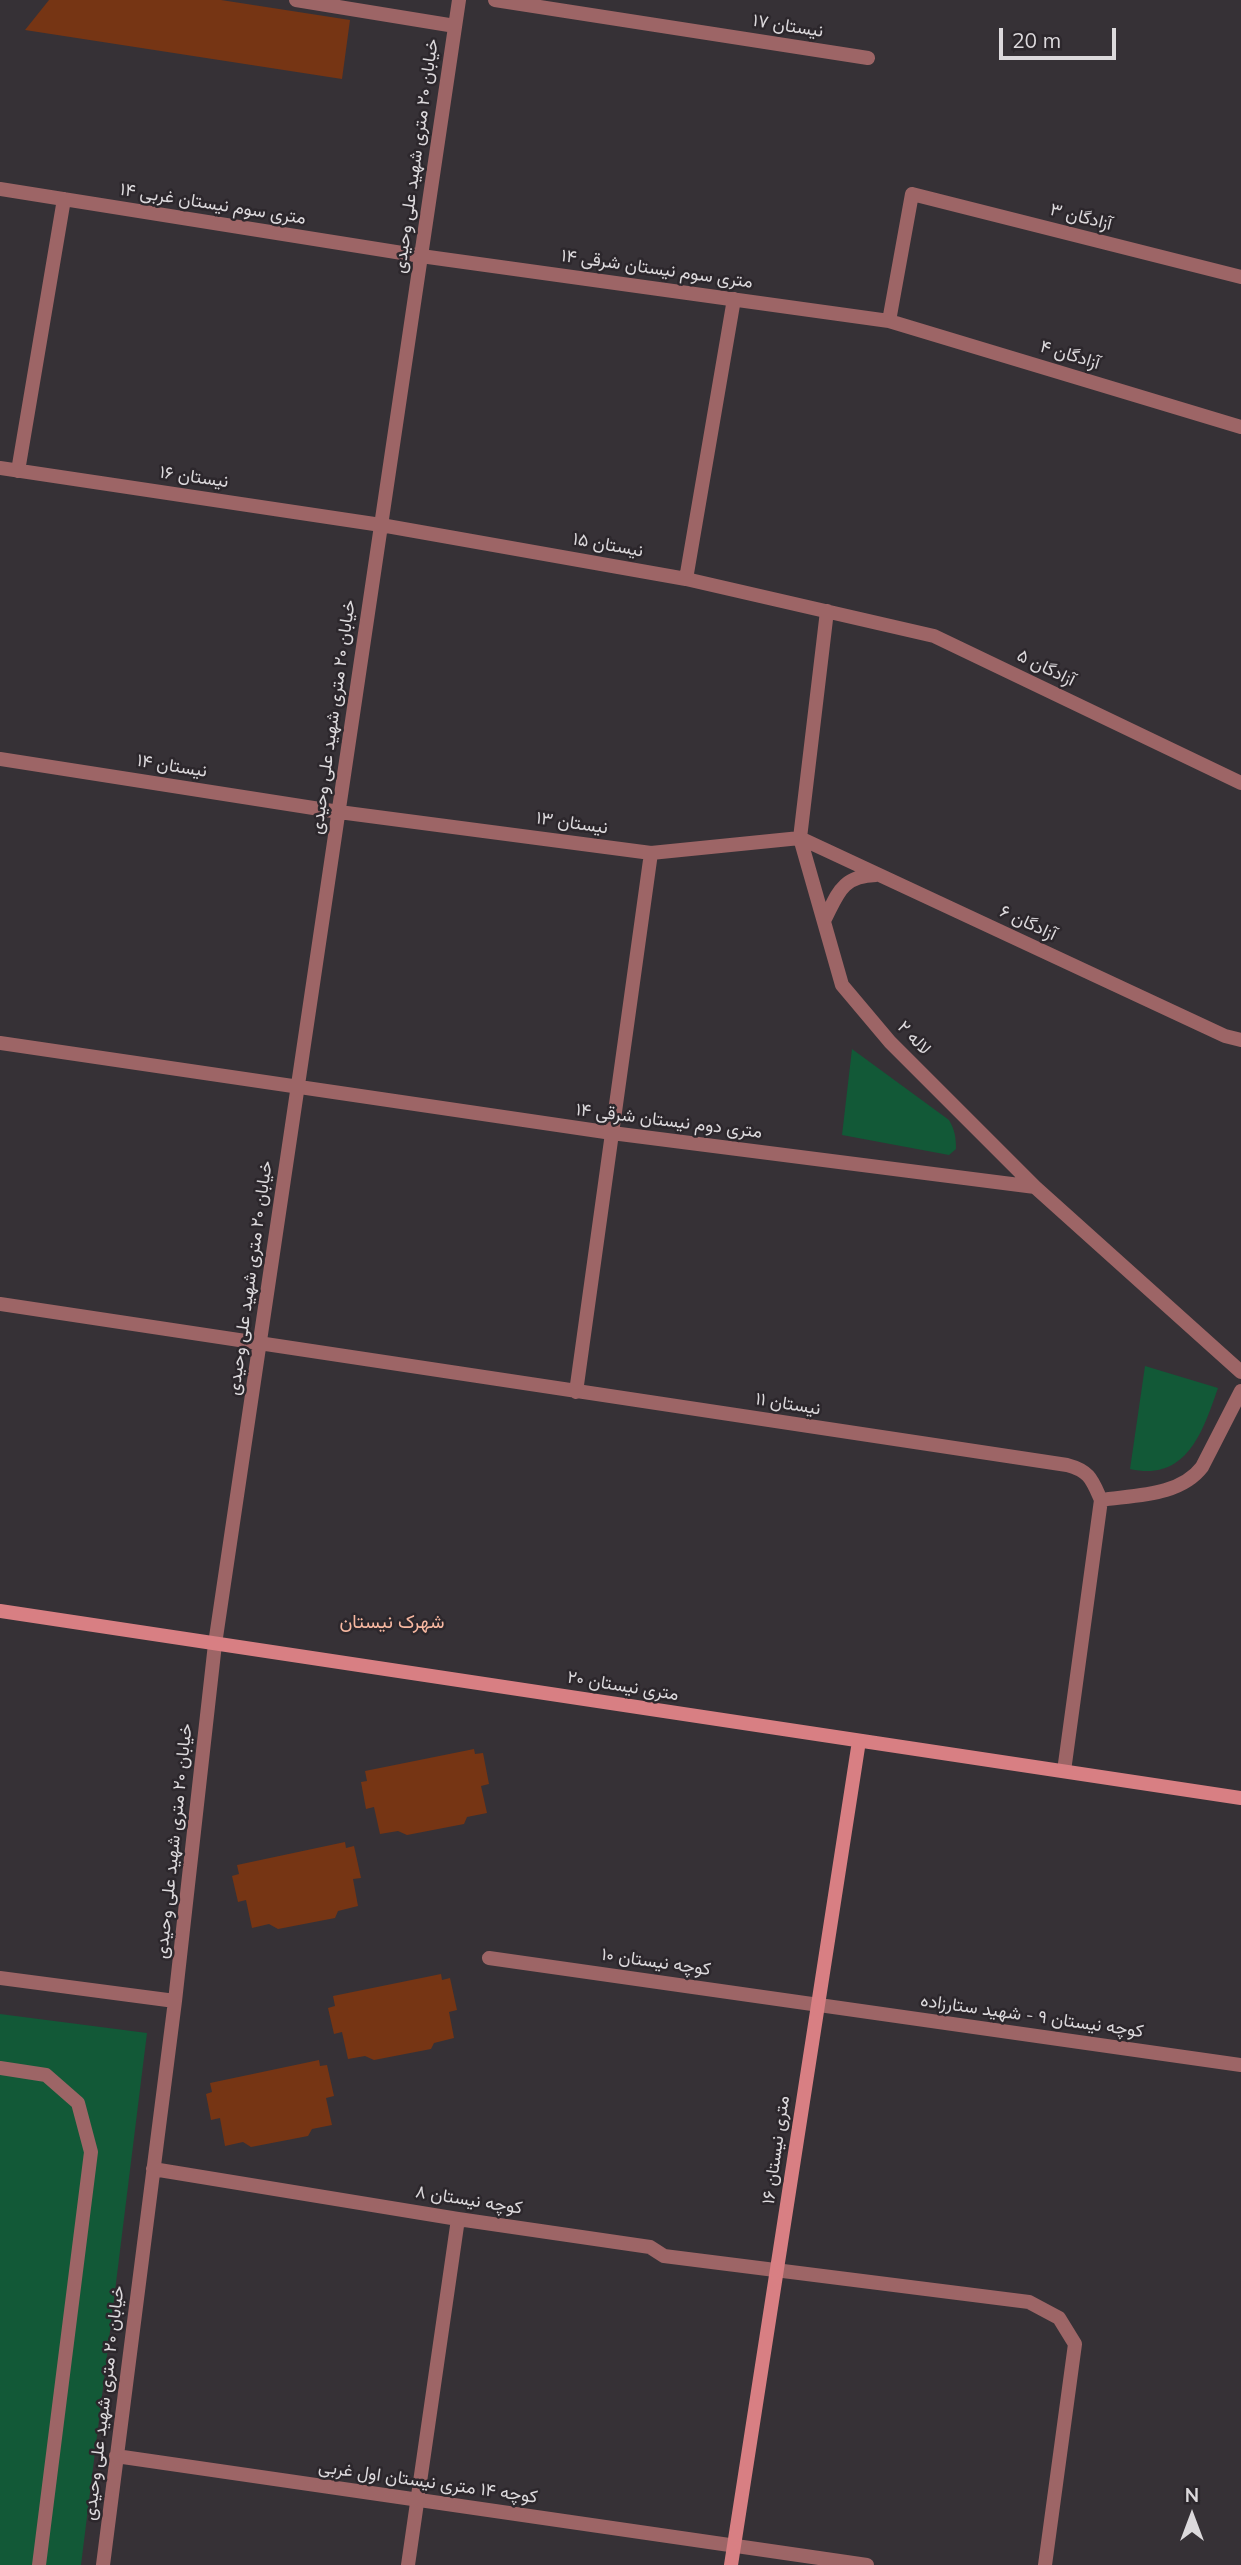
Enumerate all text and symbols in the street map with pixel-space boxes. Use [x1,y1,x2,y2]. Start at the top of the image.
street label: نیستان ۱۷ [751,10,825,42]
scale bar [1003,14,1120,58]
text: 20 m [1012,27,1061,53]
street label: خیابان ۲۰ متری شهید علی وحیدی [389,37,443,275]
street label: ۱۴ متری سوم نیستان غربی [118,179,308,229]
street label: آزادگان ۳ [1048,199,1114,235]
street label: ۱۴ متری سوم نیستان شرقی [560,245,754,293]
street label: آزادگان ۴ [1037,336,1103,374]
street label: نیستان ۱۶ [158,461,230,493]
street label: نیستان ۱۵ [571,528,645,562]
street label: خیابان ۲۰ متری شهید علی وحیدی [306,598,360,836]
street label: آزادگان ۵ [1013,645,1079,691]
street label: نیستان ۱۴ [135,750,209,782]
street label: نیستان ۱۳ [535,807,609,839]
street label: آزادگان ۶ [996,901,1060,945]
street label: لاله ۲ [893,1017,935,1059]
street label: ۱۴ متری دوم نیستان شرقی [575,1099,763,1143]
street label: خیابان ۲۰ متری شهید علی وحیدی [223,1159,277,1397]
street label: نیستان ۱۱ [754,1388,822,1420]
district label: شهرک نیستان [339,1611,445,1633]
street label: ۲۰ متری نیستان [566,1667,680,1705]
street label: خیابان ۲۰ متری شهید علی وحیدی [151,1722,197,1960]
street label: کوچه نیستان ۱۰ [600,1944,712,1980]
street label: کوچه نیستان ۹ - شهید ستارزاده [919,1990,1145,2042]
street label: ۱۶ متری نیستان [758,2094,794,2206]
street label: کوچه نیستان ۸ [414,2181,524,2219]
street label: خیابان ۲۰ متری شهید علی وحیدی [79,2284,129,2522]
street label: کوچه ۱۴ متری نیستان اول غربی [317,2456,539,2508]
north arrow [1157,2481,1227,2551]
text: N [1185,2483,1199,2507]

